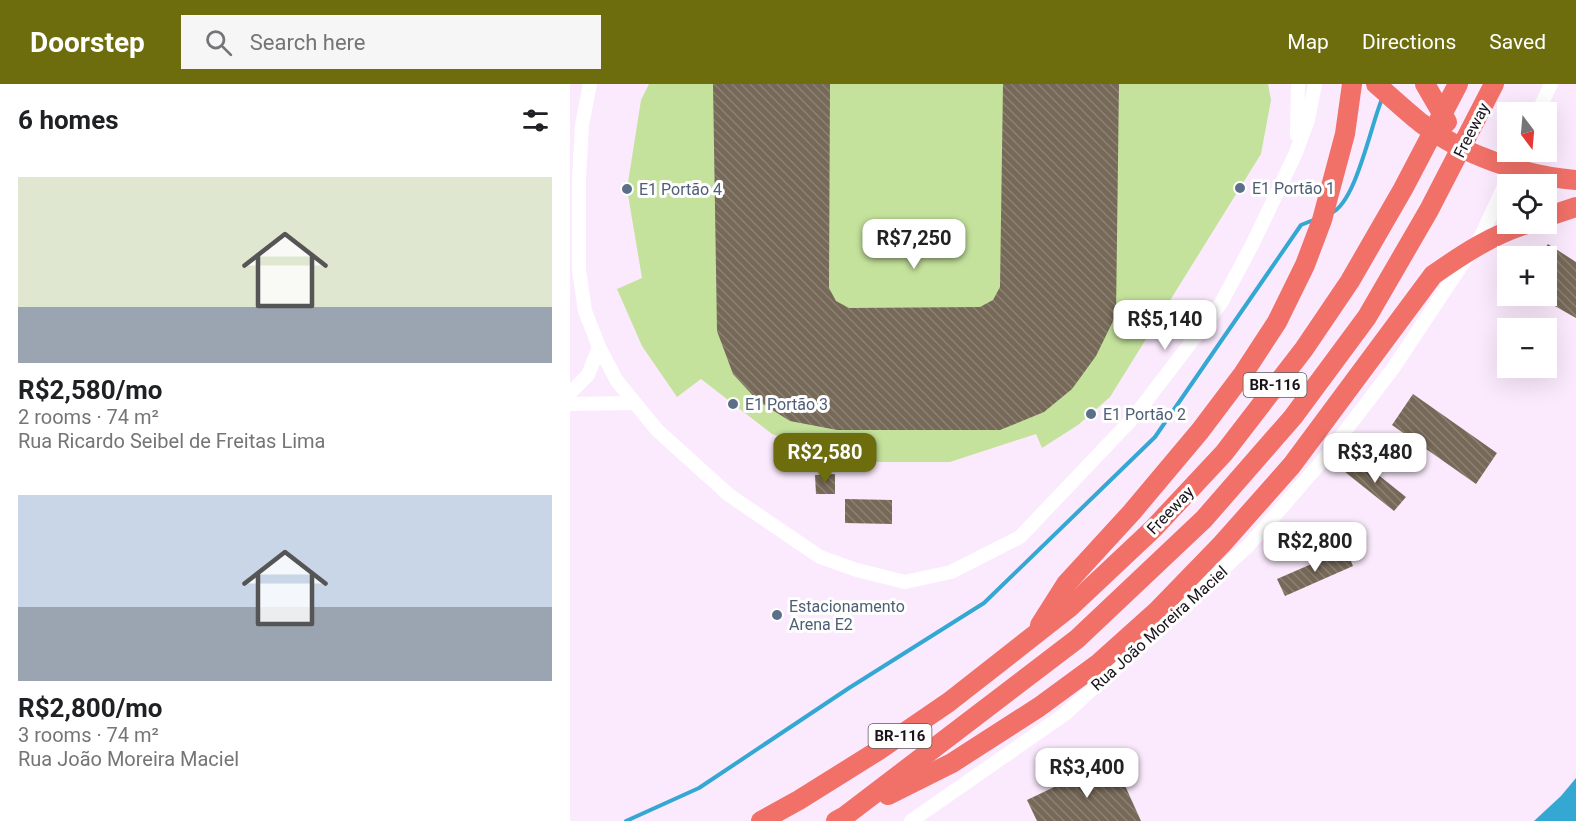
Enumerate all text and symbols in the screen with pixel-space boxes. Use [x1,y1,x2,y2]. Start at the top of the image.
search box [181,15,601,69]
text: Doorstep [30,26,145,59]
icon: search [202,26,235,59]
text: Search here [250,30,366,55]
text: Map [1287,30,1329,54]
text: Directions [1362,30,1456,54]
text: Saved [1489,30,1546,54]
street label: Freeway [1450,99,1494,161]
north arrow [1497,102,1557,162]
map controls [1497,102,1557,378]
icon: filters [519,104,552,137]
text: 6 homes [18,105,119,135]
button: locate [1497,174,1557,234]
place label: E1 Portão 1 [1252,179,1335,198]
place label: E1 Portão 4 [639,180,722,199]
marker: E1 Portão 1 [1233,181,1247,195]
marker: E1 Portão 4 [620,182,634,196]
icon: home [231,216,339,324]
pin: R$7,250 [859,219,969,270]
text: R$7,250 [876,226,952,250]
button: + [1497,246,1557,306]
pin: R$5,140 [1110,300,1220,351]
text: R$5,140 [1127,307,1203,331]
button: − [1497,318,1557,378]
road number: BR-116 [1244,373,1306,397]
text: R$2,580/mo [18,375,163,405]
place label: E1 Portão 3 [745,395,828,414]
marker: E1 Portão 3 [726,397,740,411]
text: 2 rooms · 74 m² [18,405,159,429]
place label: E1 Portão 2 [1103,405,1186,424]
marker: E1 Portão 2 [1084,407,1098,421]
text: Rua Ricardo Seibel de Freitas Lima [18,429,325,453]
pin: R$2,580 [770,433,880,484]
pin: R$3,480 [1320,433,1430,484]
text: R$2,580 [787,440,863,464]
text: R$3,480 [1337,440,1413,464]
street label: Freeway [1143,482,1198,538]
pin: R$2,800 [1260,522,1370,573]
text: R$2,800 [1277,529,1353,553]
icon: home [231,534,339,642]
street label: Rua João Moreira Maciel [1087,562,1231,695]
place label: Estacionamento Arena E2 [789,597,905,634]
marker: Estacionamento Arena E2 [770,608,784,622]
text: R$2,800/mo [18,693,163,723]
text: 3 rooms · 74 m² [18,723,159,747]
road number: BR-116 [868,724,932,748]
text: Rua João Moreira Maciel [18,747,239,771]
pin: R$3,400 [1032,748,1142,799]
text: R$3,400 [1049,755,1125,779]

